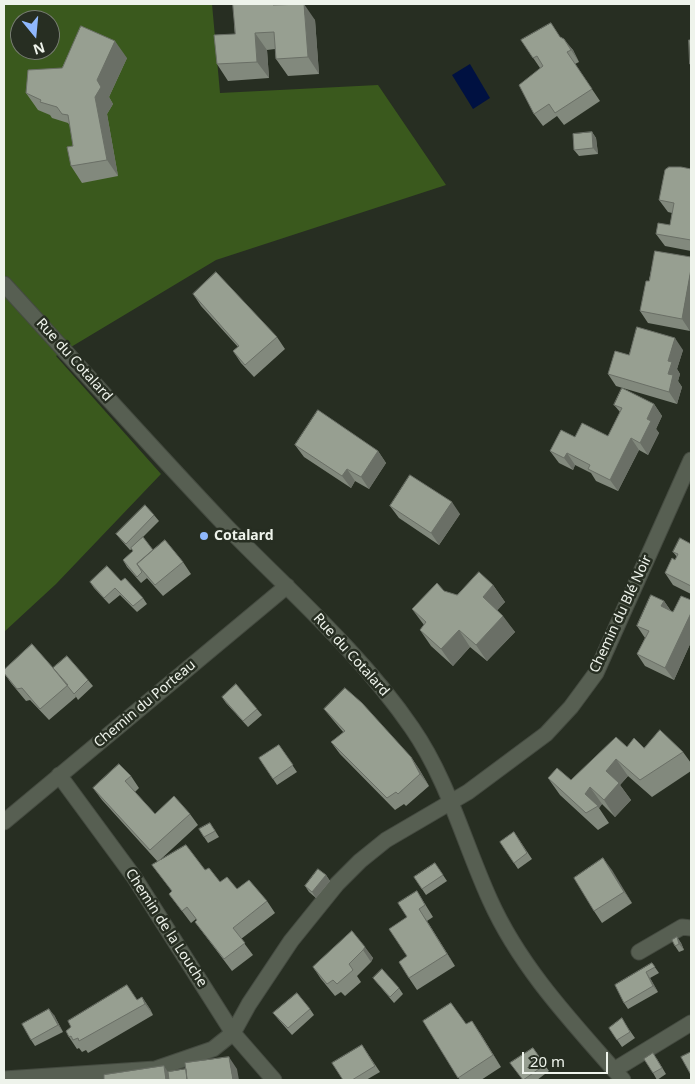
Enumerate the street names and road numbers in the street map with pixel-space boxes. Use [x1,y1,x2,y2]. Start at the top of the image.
street label: Rue du Cotalard [32,315,116,405]
street label: Chemin du Blé Noir [586,552,656,676]
street label: Rue du Cotalard [309,610,393,700]
street label: Chemin du Porteau [91,657,199,751]
street label: Chemin de la Louche [122,866,210,990]

